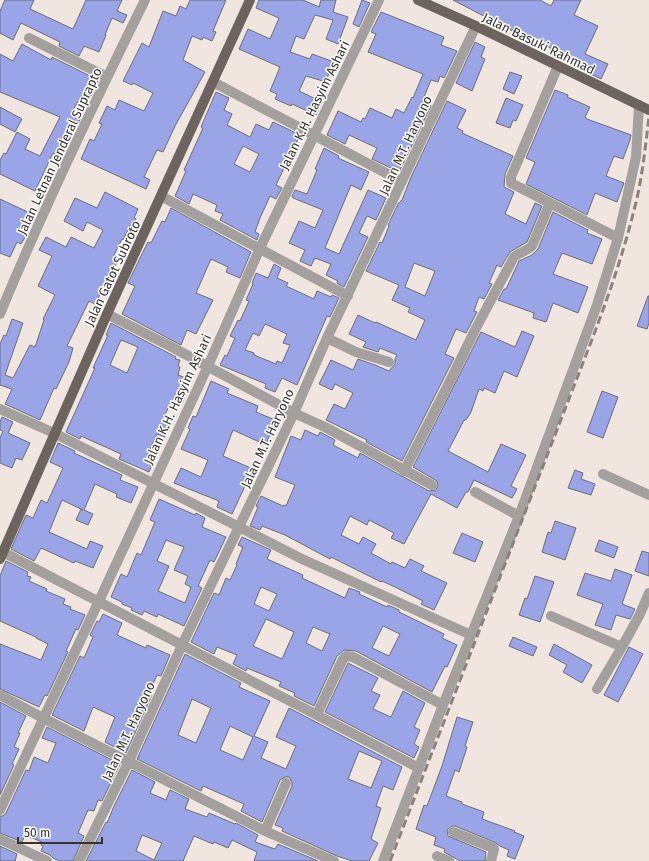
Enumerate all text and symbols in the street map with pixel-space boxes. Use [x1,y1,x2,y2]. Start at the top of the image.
street label: Jalan Basuki Rahmad [480,10,598,77]
street label: Jalan K.H. Hasyim Ashari [277,38,352,172]
street label: Jalan Letnan Jenderal Suprapto [14,65,105,237]
street label: Jalan M.T. Haryono [376,93,435,197]
street label: Jalan Gatot Subroto [81,218,144,328]
street label: Jalan K.H. Hasyim Ashari [141,332,214,467]
street label: Jalan M.T. Haryono [238,386,297,490]
street label: Jalan M.T. Haryono [99,679,158,783]
scale bar [18,819,102,845]
text: 50 m [24,826,50,840]

